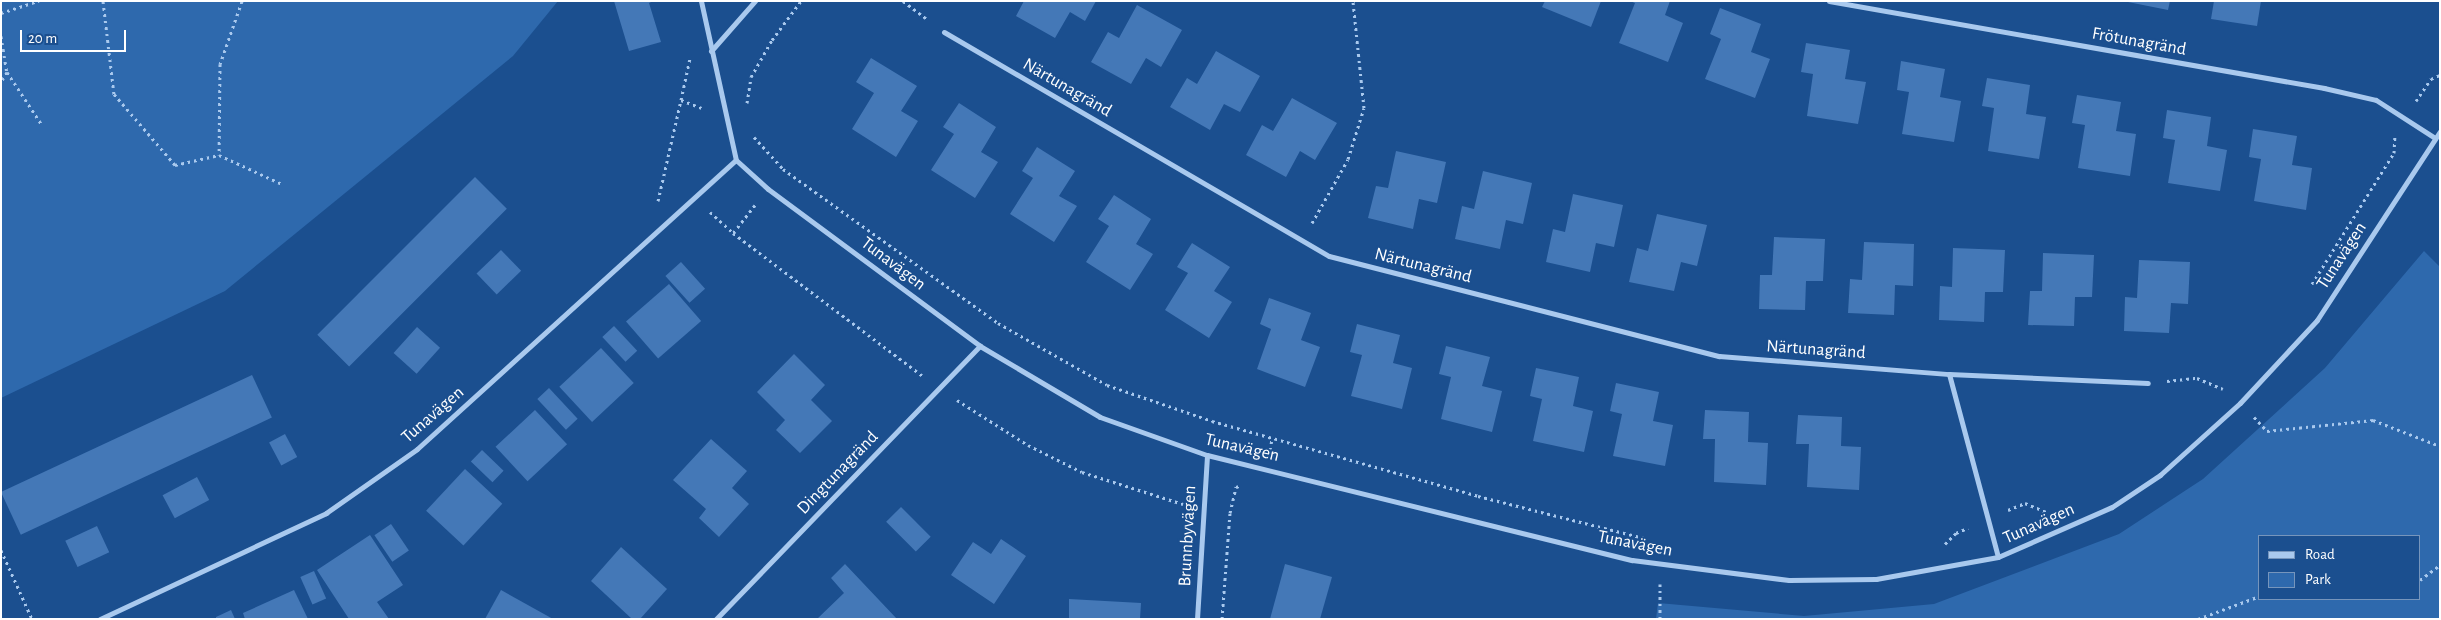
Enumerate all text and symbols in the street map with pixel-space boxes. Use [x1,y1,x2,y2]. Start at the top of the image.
scale bar [22,20,129,52]
street label: Frötunagränd [2090,23,2188,61]
text: 20 m [28,31,57,46]
street label: Närtunagränd [1019,54,1115,122]
street label: Tunavägen [2312,218,2372,294]
street label: Tunavägen [856,233,930,295]
street label: Närtunagränd [1372,243,1474,289]
street label: Närtunagränd [1766,336,1866,364]
street label: Tunavägen [397,382,469,448]
street label: Dingtunagränd [793,427,883,519]
street label: Tunavägen [1203,429,1281,467]
street label: Brunnbyvägen [1175,485,1201,587]
street label: Tunavägen [2000,499,2078,549]
street label: Tunavägen [1596,526,1674,562]
legend [2258,535,2421,600]
text: Road [2305,547,2335,562]
text: Park [2305,572,2331,587]

